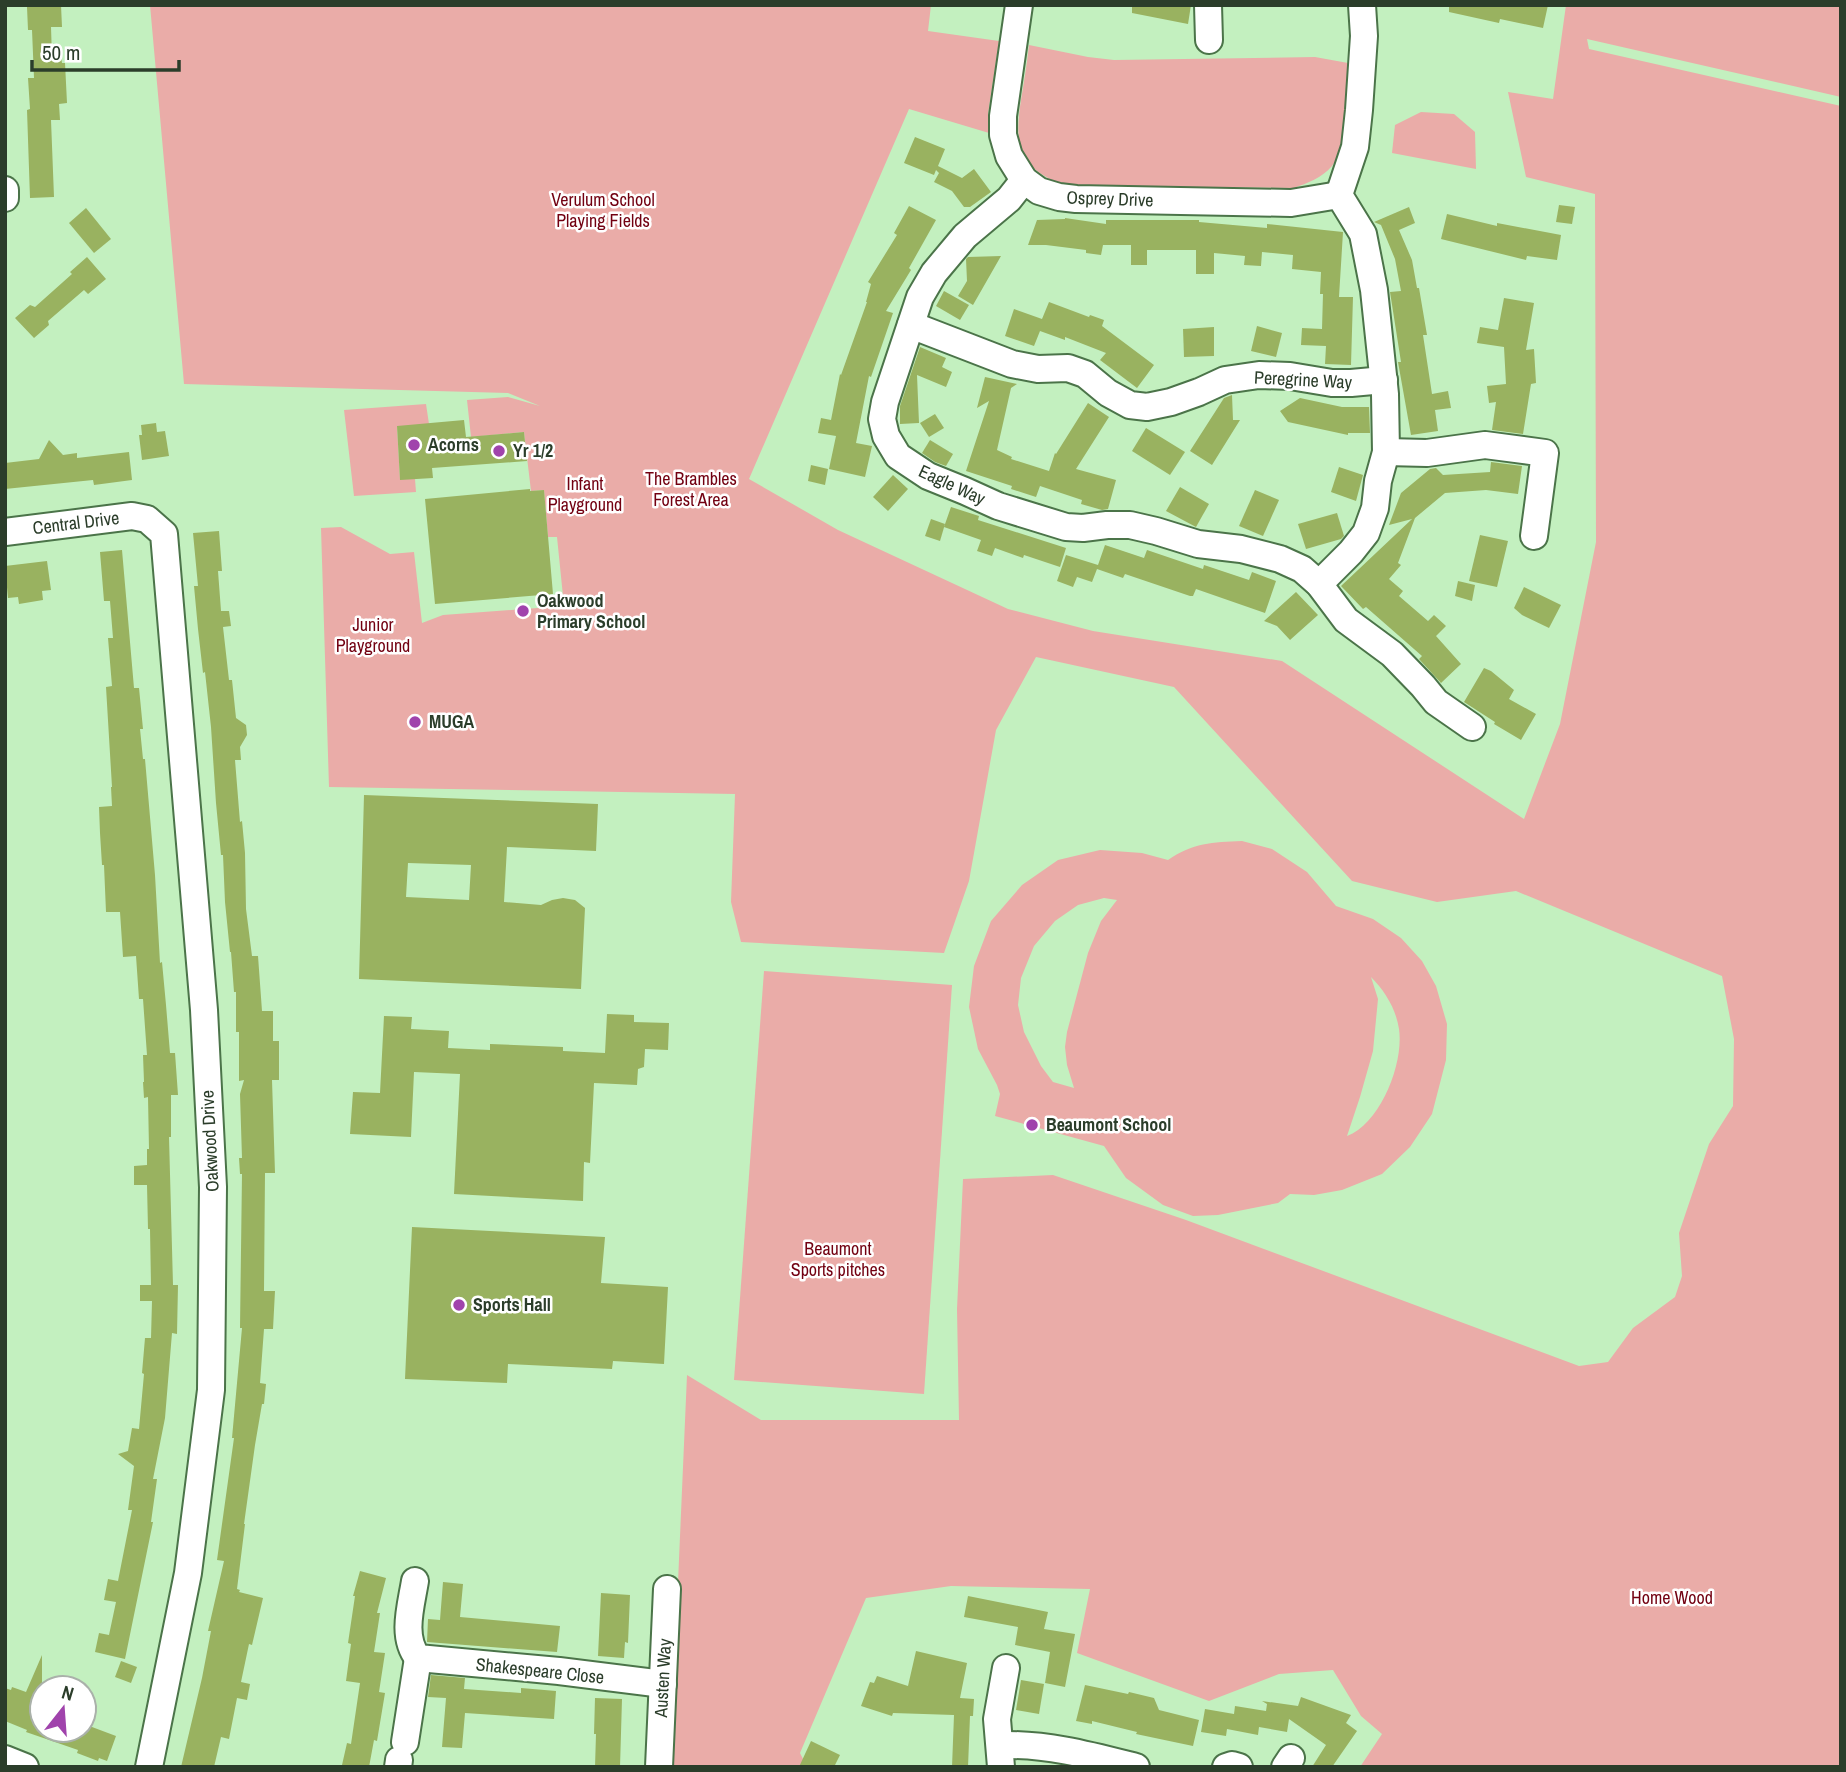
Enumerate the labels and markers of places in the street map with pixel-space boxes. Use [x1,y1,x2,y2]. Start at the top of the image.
place label: Acorns [428,432,479,457]
marker: Acorns [406,437,422,453]
place label: Yr 1/2 [513,438,553,463]
marker: Yr 1/2 [491,443,507,459]
place label: Oakwood Primary School [537,588,645,634]
marker: Oakwood Primary School [515,603,531,619]
place label: MUGA [429,709,474,734]
marker: MUGA [407,714,423,730]
place label: Beaumont School [1046,1112,1171,1137]
marker: Beaumont School [1024,1117,1040,1133]
place label: Sports Hall [473,1292,551,1317]
marker: Sports Hall [451,1297,467,1313]

